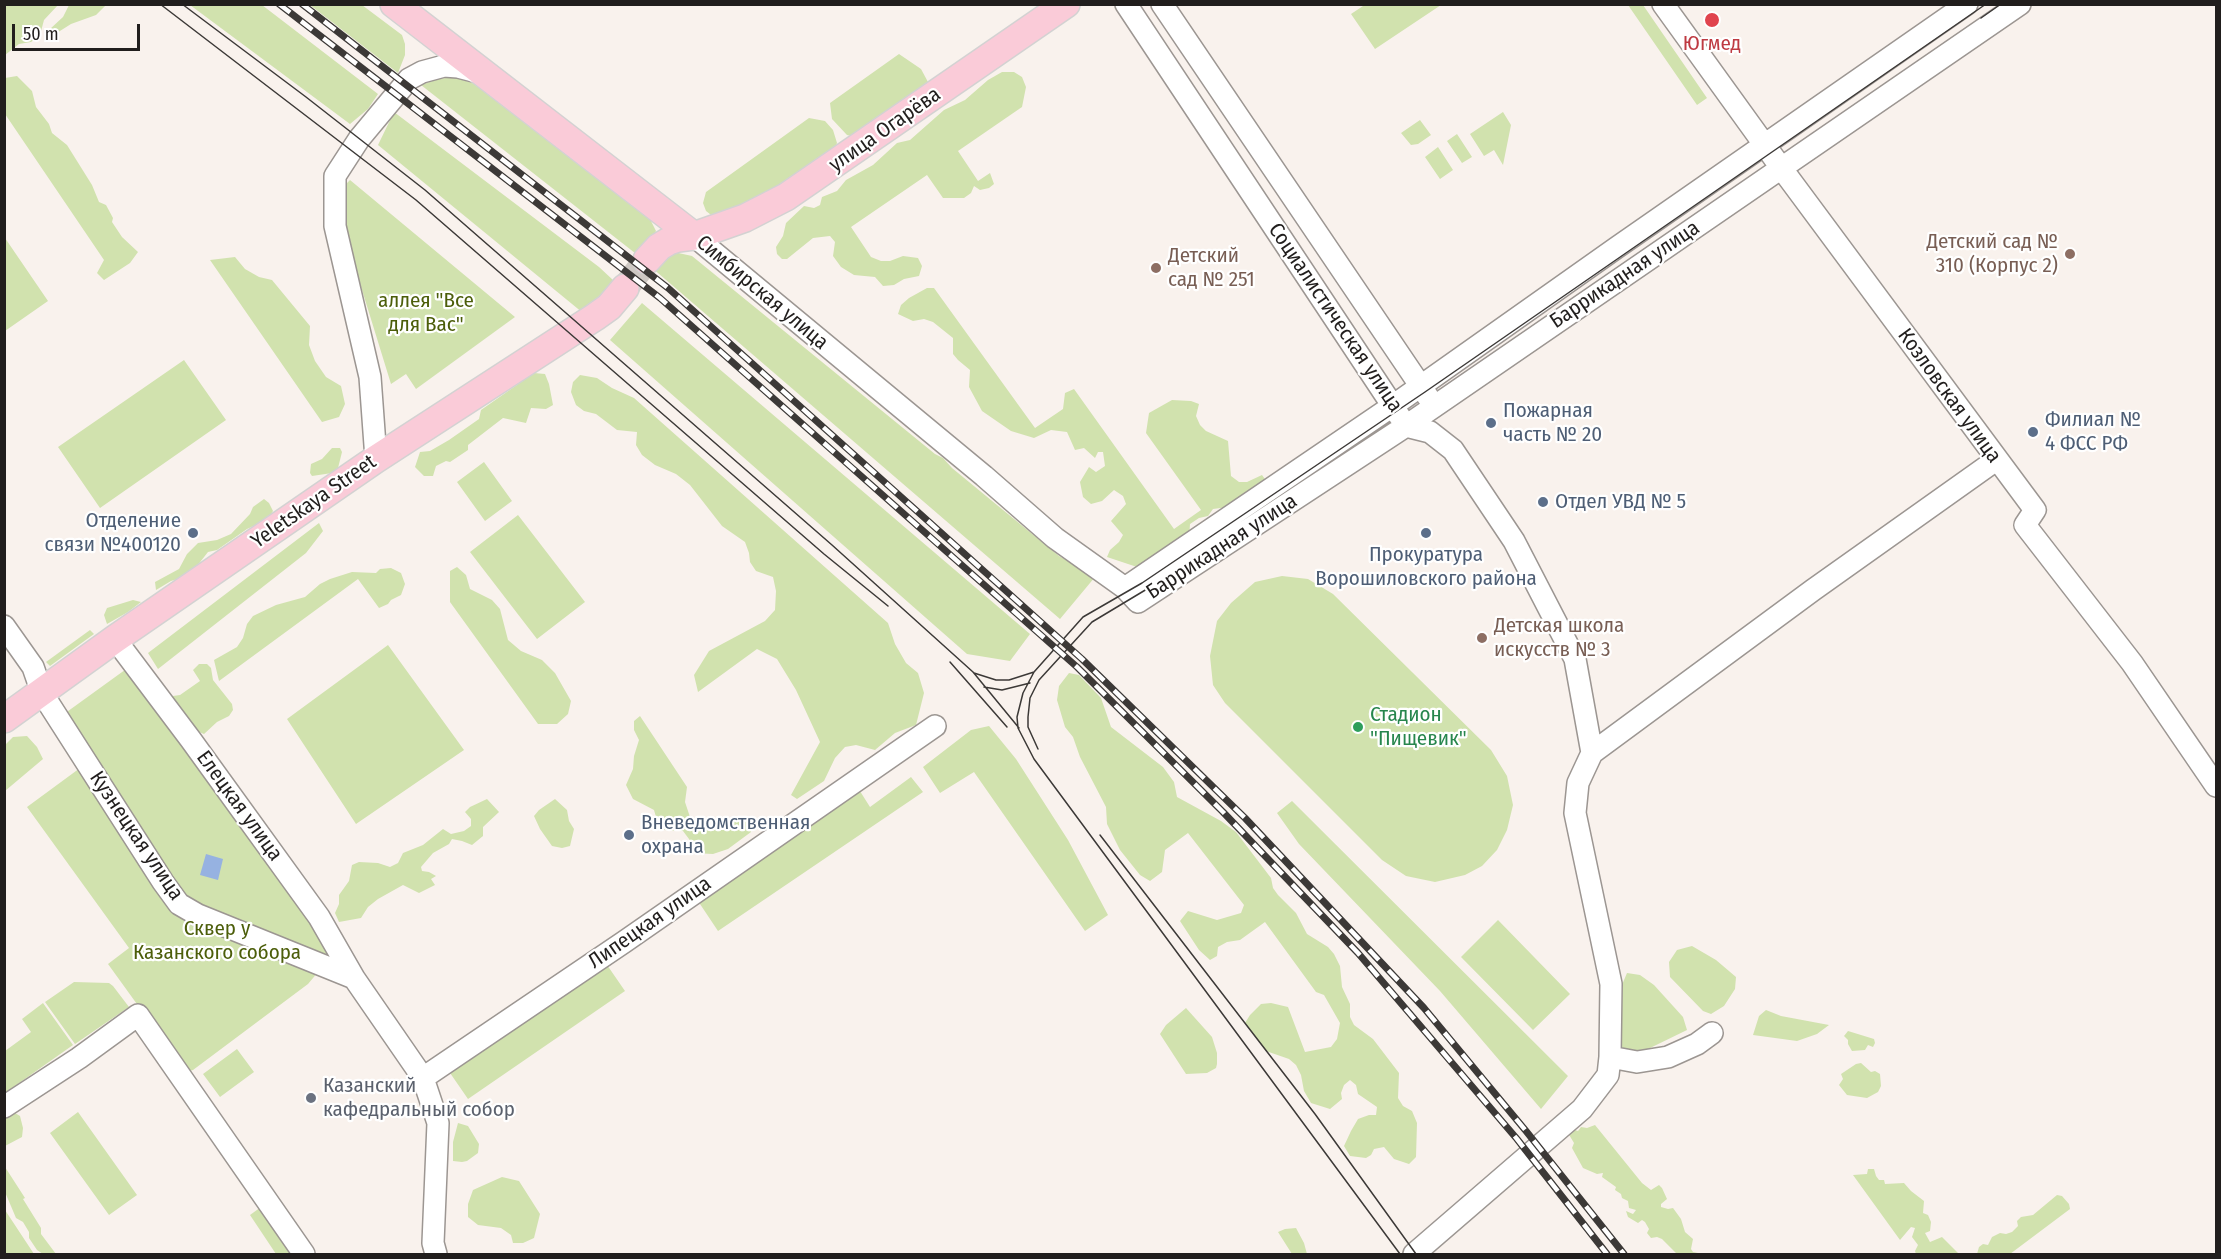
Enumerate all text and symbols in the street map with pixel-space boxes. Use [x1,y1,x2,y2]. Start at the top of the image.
marker: Югмед [1703,11,1721,29]
scale bar [15,12,142,50]
text: 50 m [23,23,59,45]
place label: Югмед [1683,31,1741,57]
street label: улица Огарёва [824,82,946,178]
street label: Баррикадная улица [1546,216,1704,334]
street label: Социалистическая улица [1262,219,1408,417]
place label: Детский сад № 310 (Корпус 2) [1926,229,2058,279]
street label: Симбирская улица [691,230,833,356]
place label: Детский сад № 251 [1168,243,1255,293]
marker: Детский сад № 310 (Корпус 2) [2063,247,2077,261]
marker: Детский сад № 251 [1149,261,1163,275]
park label: аллея "Все для Вас" [378,288,474,338]
street label: Козловская улица [1892,324,2006,468]
place label: Пожарная часть № 20 [1503,398,1602,448]
place label: Филиал № 4 ФСС РФ [2045,407,2141,457]
marker: Пожарная часть № 20 [1484,416,1498,430]
marker: Филиал № 4 ФСС РФ [2026,425,2040,439]
street label: Yeletskaya Street [247,450,381,554]
street label: Баррикадная улица [1142,489,1302,605]
place label: Отдел УВД № 5 [1555,489,1686,515]
marker: Отдел УВД № 5 [1536,495,1550,509]
place label: Отделение связи №400120 [45,508,181,558]
marker: Отделение связи №400120 [186,526,200,540]
marker: Прокуратура Ворошиловского района [1419,526,1433,540]
place label: Прокуратура Ворошиловского района [1315,542,1537,592]
place label: Детская школа искусств № 3 [1494,613,1624,663]
marker: Детская школа искусств № 3 [1475,631,1489,645]
place label: Стадион "Пищевик" [1370,702,1467,752]
marker: Стадион "Пищевик" [1351,720,1365,734]
street label: Елецкая улица [191,746,287,866]
street label: Кузнецкая улица [84,767,188,905]
place label: Вневедомственная охрана [641,810,811,860]
marker: Вневедомственная охрана [622,828,636,842]
street label: Липецкая улица [584,871,716,975]
park label: Сквер у Казанского собора [133,916,301,966]
place label: Казанский кафедральный собор [323,1073,515,1123]
marker: Казанский кафедральный собор [304,1091,318,1105]

